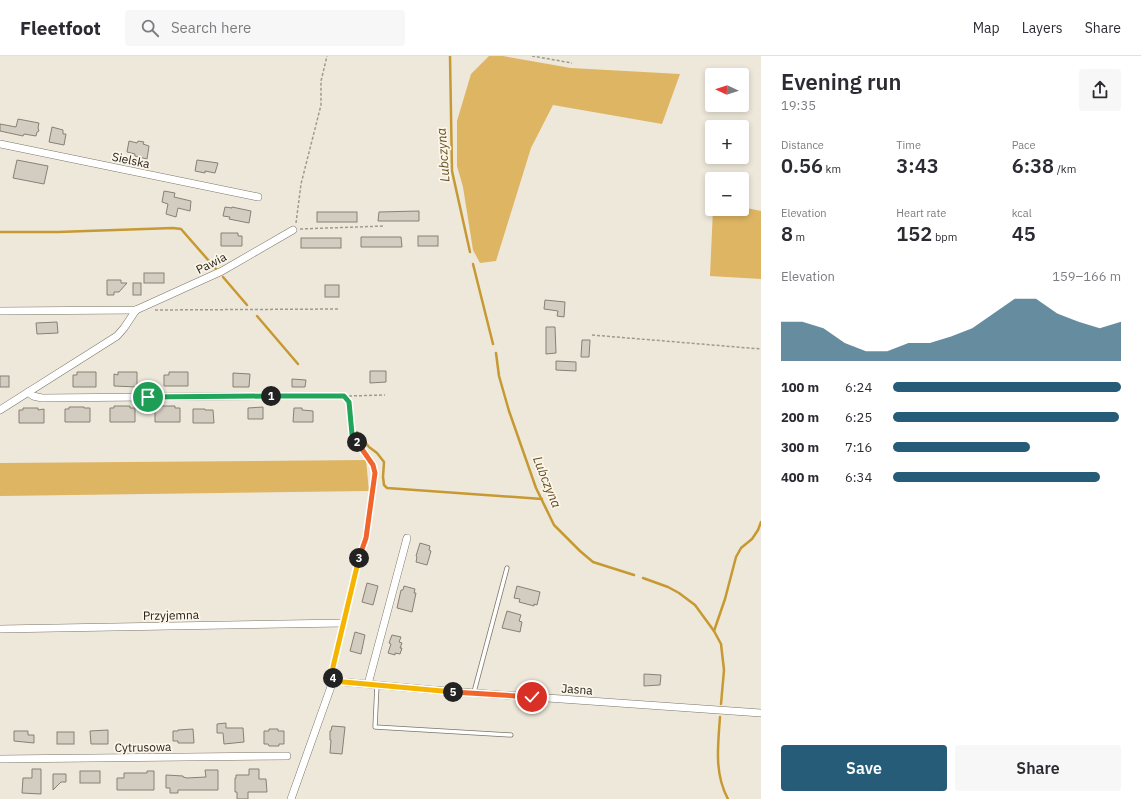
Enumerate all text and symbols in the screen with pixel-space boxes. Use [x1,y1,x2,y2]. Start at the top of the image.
search box [125,10,405,46]
text: Fleetfoot [20,16,101,40]
icon: search [139,17,161,39]
text: Search here [171,18,251,37]
text: Map [973,19,1000,37]
text: Layers [1022,19,1063,37]
text: Share [1085,19,1121,37]
text: Evening run [781,67,901,96]
north arrow [705,68,749,112]
map controls [705,68,749,216]
button: share [1079,69,1121,111]
text: 19:35 [781,97,816,114]
button: + [705,120,749,164]
water label: Lubczyna [433,127,453,183]
text: Distance [781,138,824,152]
text: Time [896,138,921,152]
text: Pace [1012,138,1036,152]
street label: Sielska [111,149,152,171]
text: 0.56 [781,152,823,179]
text: 3:43 [896,152,939,179]
text: 6:38 [1012,152,1054,179]
text: km [823,162,841,176]
text: /km [1054,162,1076,176]
button: − [705,172,749,216]
text: Elevation [781,206,827,220]
text: Heart rate [896,206,946,220]
text: kcal [1012,206,1032,220]
text: 8 [781,220,793,247]
text: 152 [896,220,932,247]
text: 45 [1012,220,1036,247]
text: m [793,230,805,244]
text: bpm [932,230,957,244]
street label: Pawia [193,249,229,277]
text: Elevation [781,268,835,285]
text: 159–166 m [1052,268,1121,285]
text: 100 m [781,379,819,396]
text: 6:24 [845,379,872,396]
pin [131,380,165,414]
icon: arrive [137,386,159,408]
pin: 1 [261,386,281,406]
text: 1 [268,389,274,403]
text: 200 m [781,409,819,426]
text: 6:25 [845,409,872,426]
pin: 2 [347,432,367,452]
text: 2 [354,435,360,449]
text: 300 m [781,439,819,456]
text: 7:16 [845,439,872,456]
water label: Lubczyna [529,454,565,510]
text: 400 m [781,469,819,486]
text: 6:34 [845,469,872,486]
pin: 3 [349,548,369,568]
text: 3 [356,551,362,565]
street label: Przyjemna [143,607,200,623]
pin: 4 [323,668,343,688]
text: 4 [330,671,336,685]
pin [515,680,549,714]
street label: Jasna [561,680,594,698]
pin: 5 [443,682,463,702]
text: 5 [450,685,456,699]
icon: check [521,686,543,708]
street label: Cytrusowa [114,739,172,755]
button: Save [781,745,947,791]
button: Share [955,745,1121,791]

